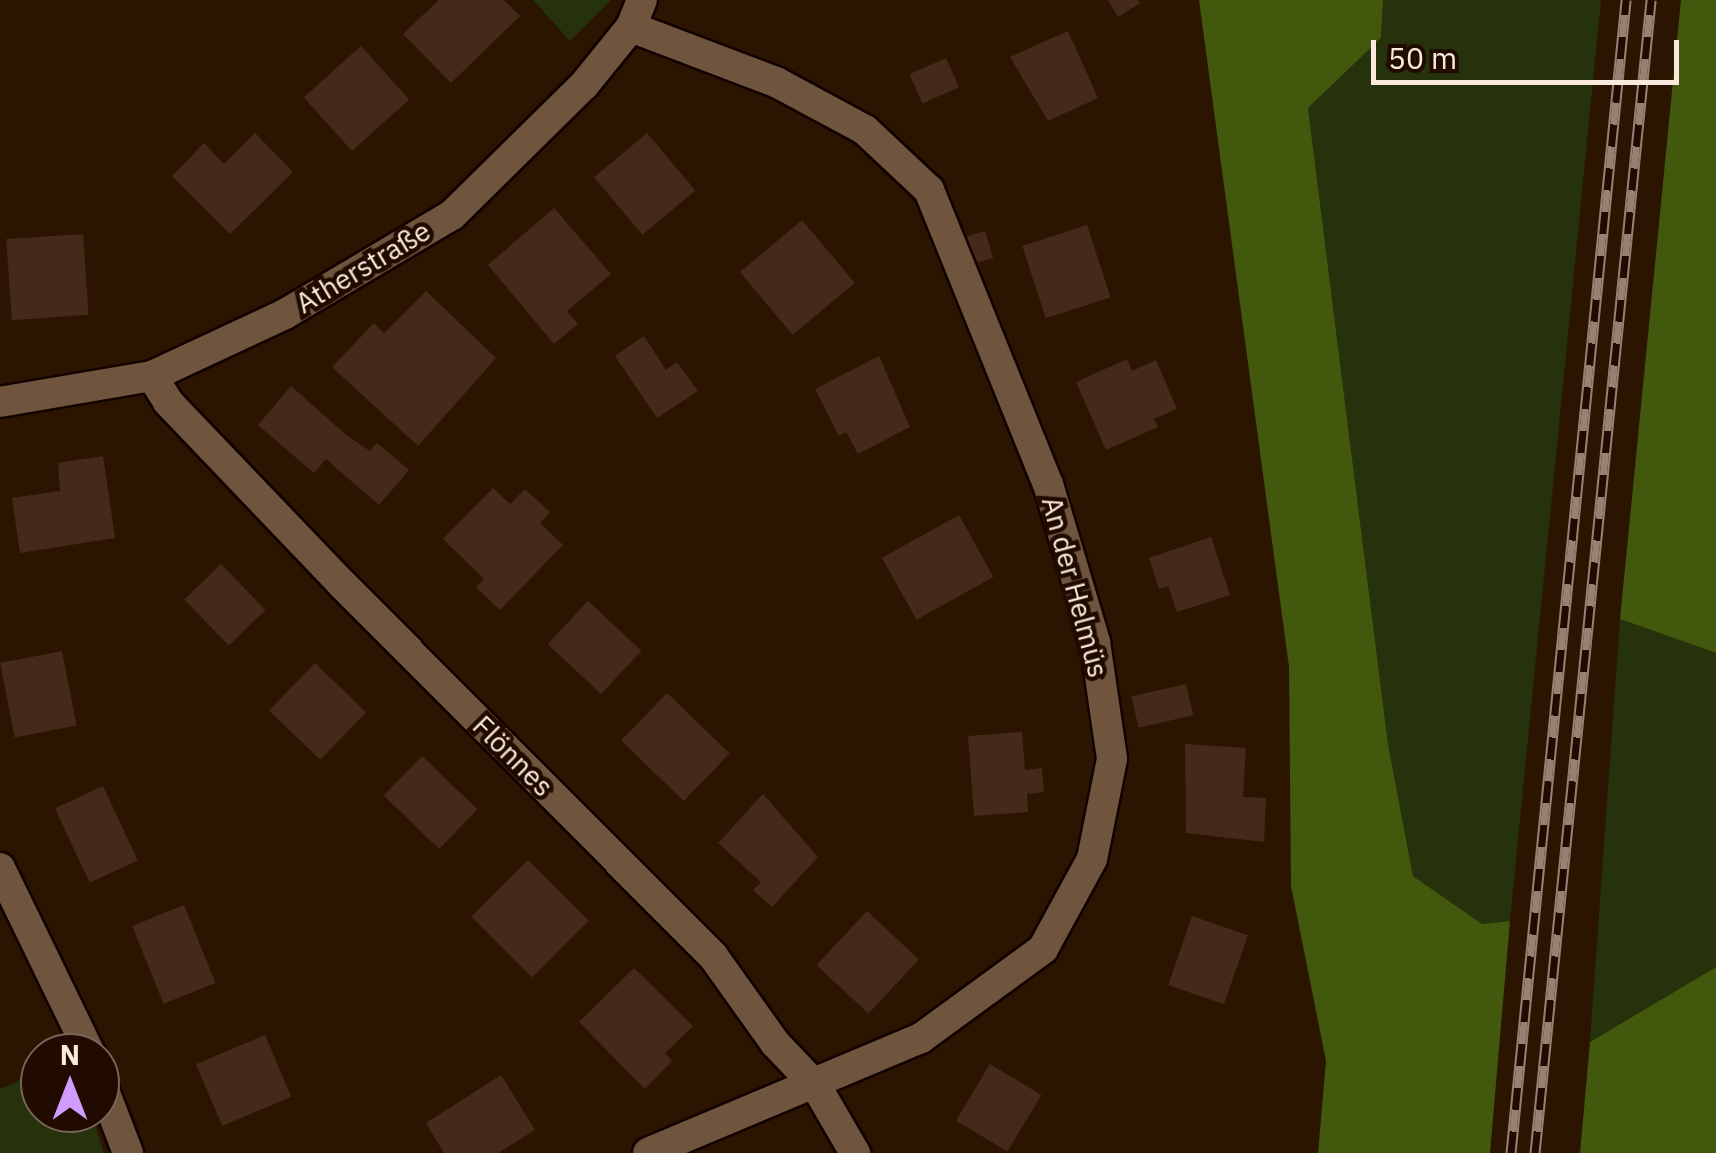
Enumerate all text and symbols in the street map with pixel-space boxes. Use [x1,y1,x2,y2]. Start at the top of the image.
scale bar [1376,20,1684,82]
text: 50 m [1388,38,1457,77]
street label: Atherstraße [290,214,436,320]
street label: An der Helmüs [1035,493,1115,681]
street label: Flönnes [466,709,560,803]
north arrow [20,1033,120,1133]
text: N [60,1036,80,1073]

